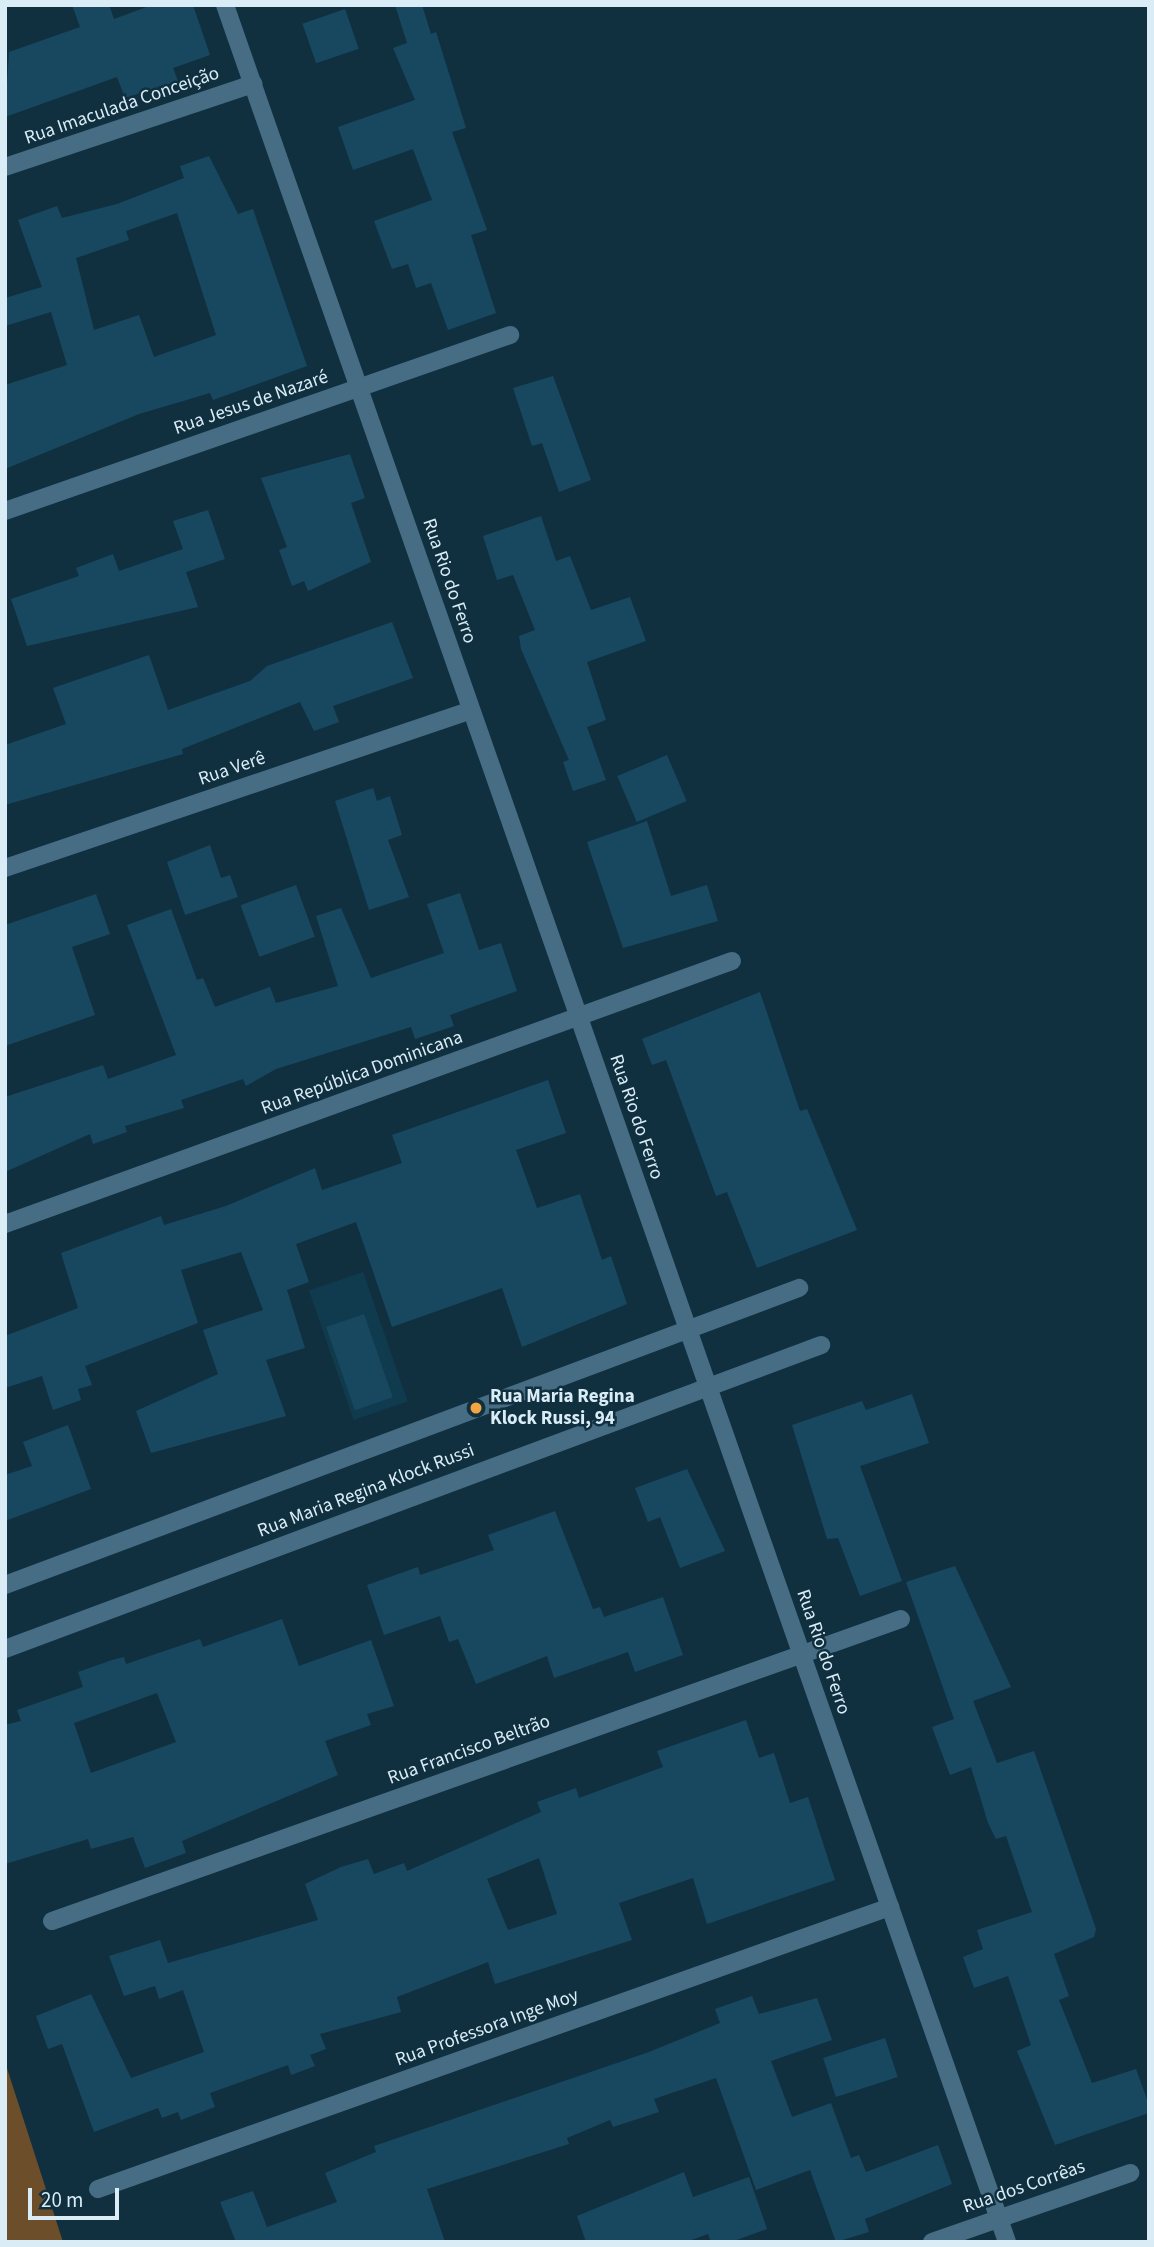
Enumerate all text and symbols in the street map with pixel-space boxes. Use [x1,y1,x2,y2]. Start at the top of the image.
street label: Rua Imaculada Conceição [22,62,222,150]
street label: Rua Jesus de Nazaré [171,366,331,440]
street label: Rua Rio do Ferro [417,516,481,646]
street label: Rua Verê [196,747,268,791]
street label: Rua República Dominicana [258,1026,466,1120]
street label: Rua Rio do Ferro [604,1052,668,1182]
place label: Rua Maria Regina Klock Russi, 94 [490,1386,635,1430]
marker: Rua Maria Regina Klock Russi, 94 [468,1400,484,1416]
street label: Rua Maria Regina Klock Russi [254,1439,478,1543]
street label: Rua Rio do Ferro [791,1587,855,1717]
street label: Rua Francisco Beltrão [385,1710,553,1790]
street label: Rua Professora Inge Moy [392,1984,582,2072]
street label: Rua dos Corrêas [960,2155,1088,2219]
scale bar [32,2174,122,2218]
text: 20 m [41,2185,83,2215]

